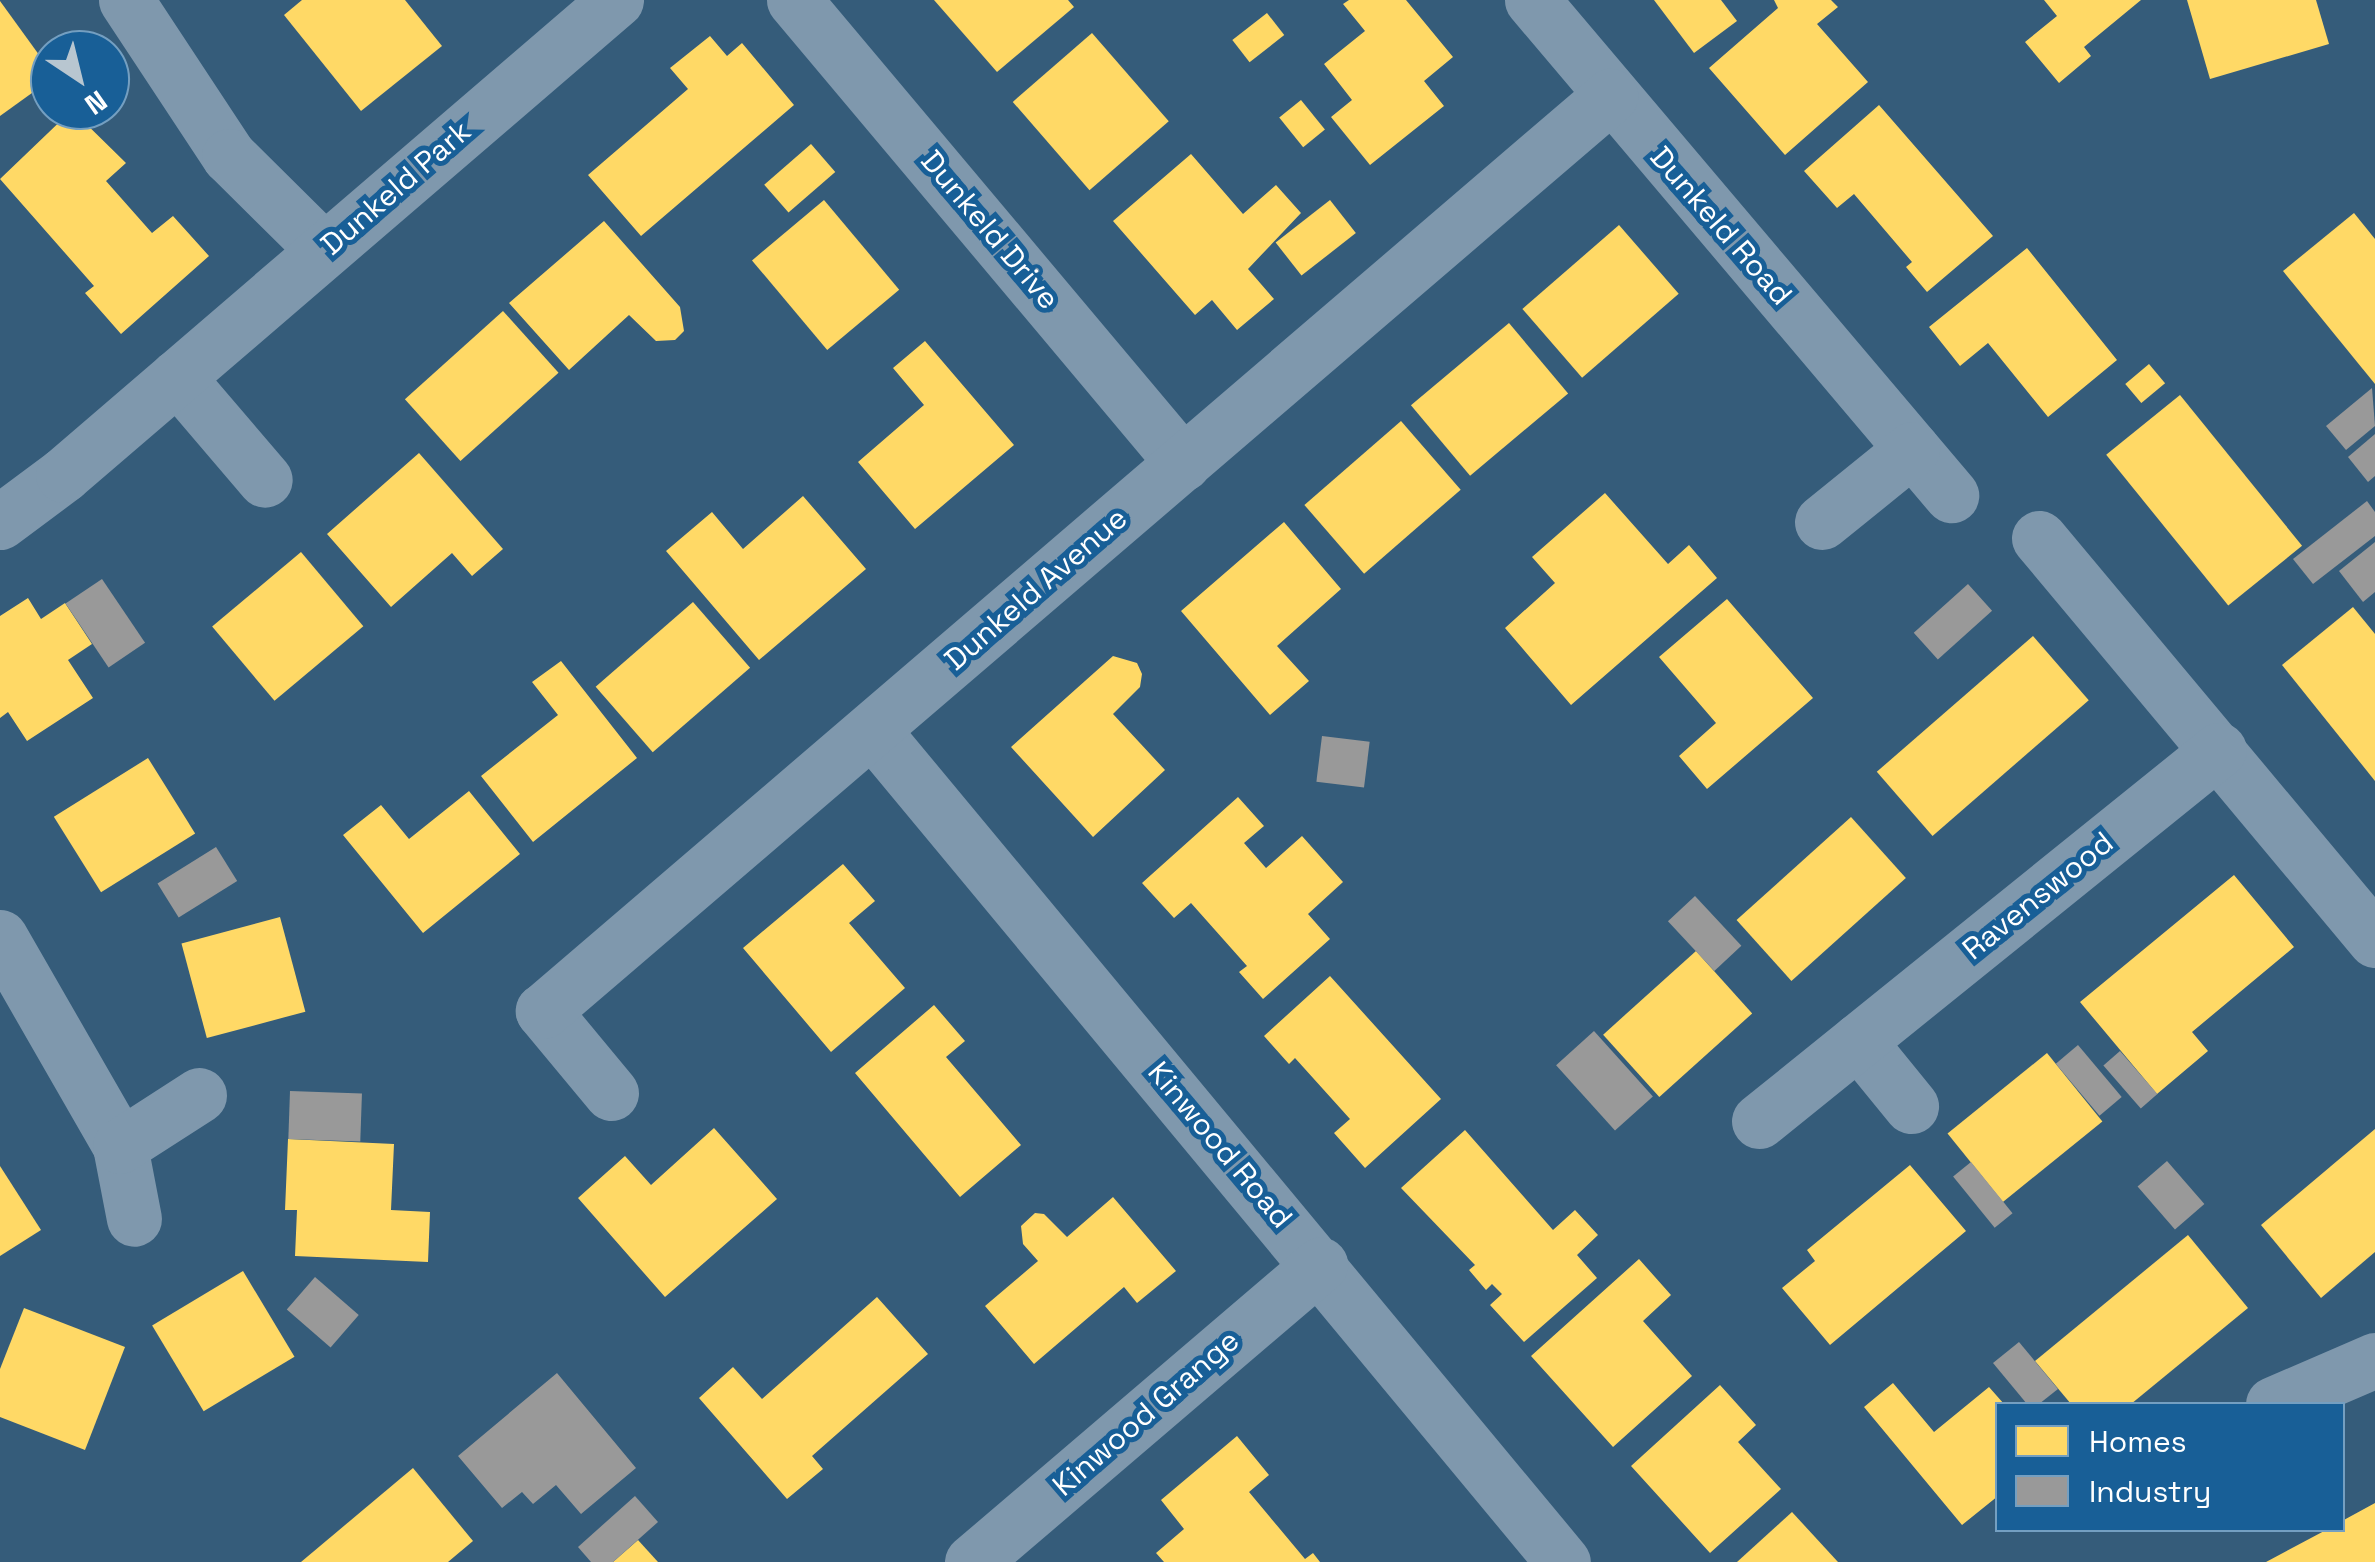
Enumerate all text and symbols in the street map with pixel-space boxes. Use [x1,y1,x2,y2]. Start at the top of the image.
north arrow [30,30,130,130]
text: N [78,83,114,123]
street label: Dunkeld Park [314,113,478,263]
street label: Dunkeld Road [1643,140,1799,312]
street label: Dunkeld Drive [913,143,1067,317]
street label: Dunkeld Avenue [937,500,1135,678]
street label: Ravenswood [1956,824,2120,968]
street label: Kinwood Road [1140,1055,1300,1235]
street label: Kinwood Grange [1046,1322,1246,1504]
legend [1995,1402,2345,1532]
text: Homes [2089,1422,2187,1461]
text: Industry [2089,1472,2211,1511]

